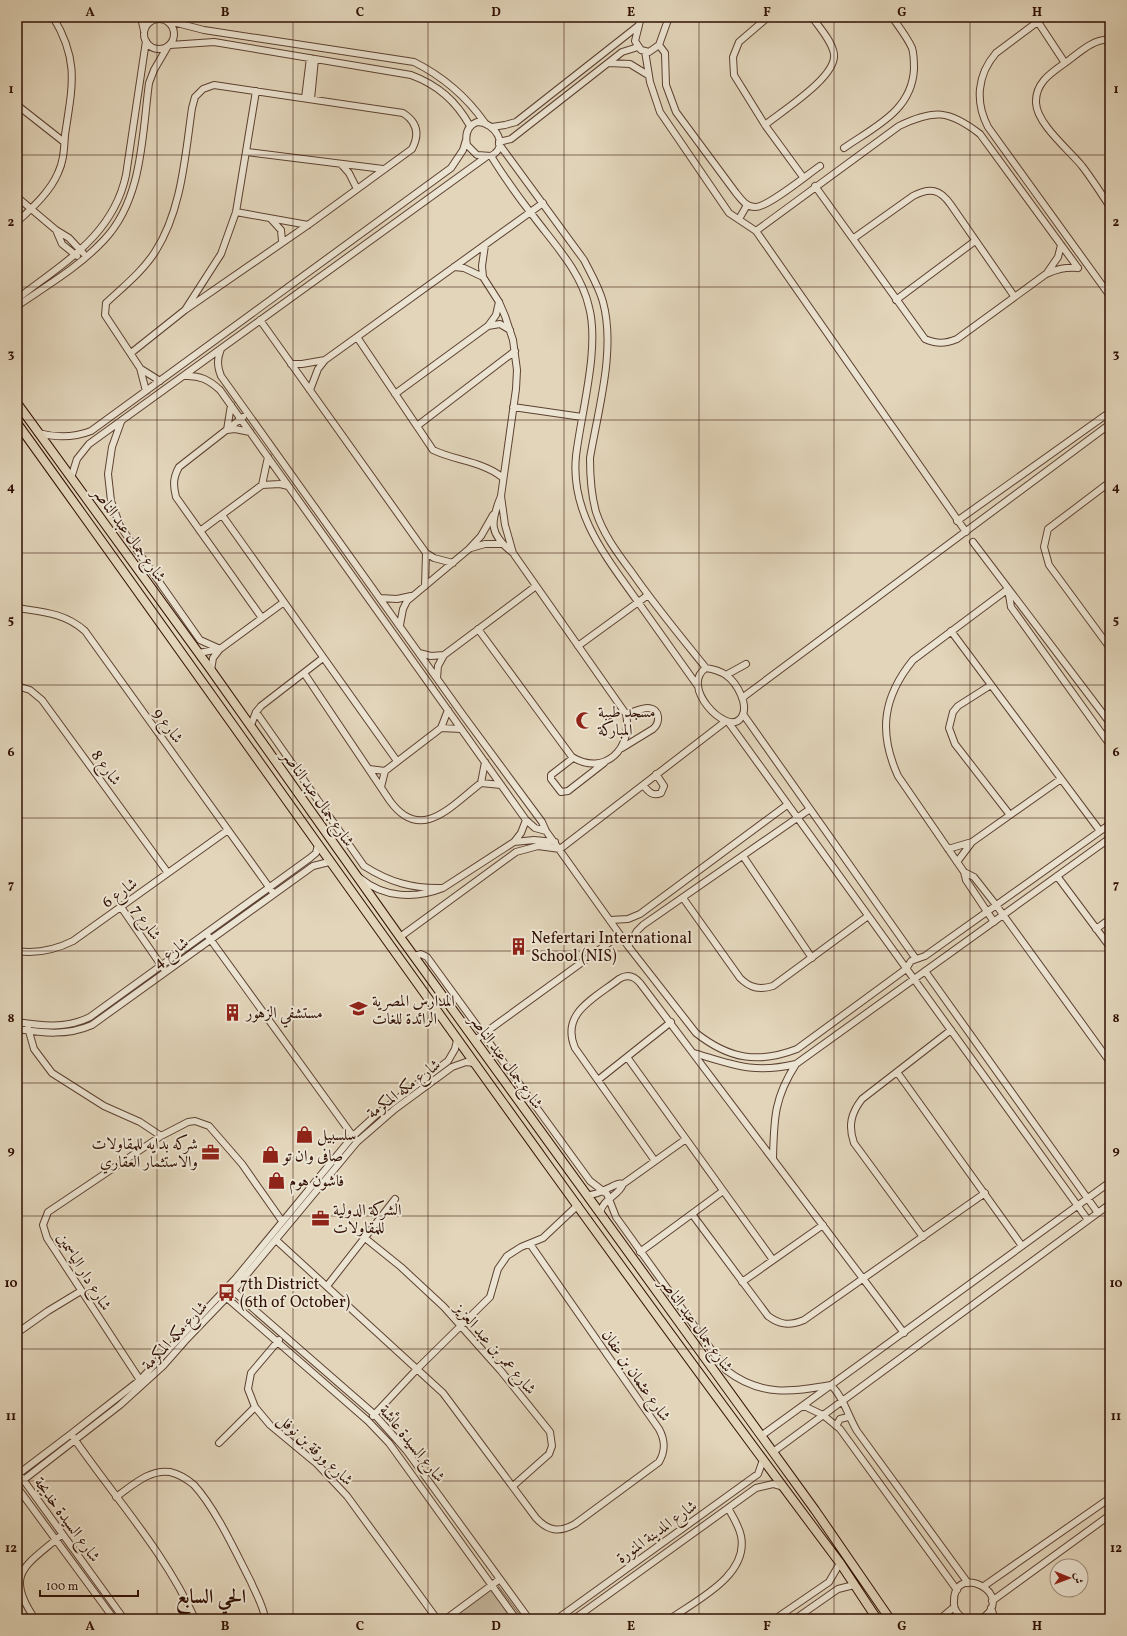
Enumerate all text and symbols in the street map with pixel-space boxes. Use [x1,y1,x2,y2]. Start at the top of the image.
text: A [85,4,95,22]
text: B [221,4,230,22]
text: C [356,4,364,22]
text: D [491,4,501,22]
text: E [627,4,635,22]
text: F [763,4,771,22]
text: G [897,4,907,22]
text: H [1032,4,1042,22]
text: 1 [8,81,14,99]
text: 1 [1113,81,1119,99]
text: 2 [8,214,15,232]
text: 2 [1113,214,1120,232]
text: 3 [8,346,15,364]
text: 3 [1113,346,1120,364]
text: 4 [7,479,15,497]
text: 4 [1112,479,1120,497]
street label: شارع جمال عبد الناصر [84,482,170,588]
text: 5 [8,612,14,630]
text: 5 [1113,612,1119,630]
place label: مسجد طيبة المباركة [597,702,656,742]
street label: شارع 9 [146,704,188,749]
mosque icon: مسجد طيبة المباركة [575,710,595,730]
text: 6 [7,744,15,762]
text: 6 [1112,744,1120,762]
street label: شارع جمال عبد الناصر [274,745,359,852]
street label: شارع 8 [84,746,126,791]
street label: شارع 6 [98,873,143,915]
text: 7 [8,877,14,895]
text: 7 [1113,877,1119,895]
street label: شارع 7 [124,901,165,946]
place label: Nefertari International School (NIS) [531,928,692,968]
street label: شارع 4 [148,933,195,975]
building icon: Nefertari International School (NIS) [508,936,528,956]
place label: المدارس المصرية الرائدة للغات [372,991,455,1031]
school or university icon: المدارس المصرية الرائدة للغات [349,999,369,1019]
building icon: مستشفي الزهور [223,1002,243,1022]
place label: مستشفي الزهور [244,1003,323,1028]
street label: شارع جمال عبد الناصر [461,1009,547,1115]
text: 8 [7,1010,15,1028]
text: 8 [1112,1010,1120,1028]
street label: شارع مكه المكرمة [363,1055,446,1125]
shop icon: سلسبيل [294,1124,314,1144]
place label: سلسبيل [317,1125,356,1147]
place label: شركه بدايه للمقاولات والاستثمار العقاري [91,1134,198,1174]
text: 9 [7,1142,15,1160]
office icon: شركه بدايه للمقاولات والاستثمار العقاري [201,1142,221,1162]
text: 9 [1112,1142,1120,1160]
shop icon: صافى وان تو [260,1145,280,1165]
place label: صافى وان تو [281,1146,343,1168]
shop icon: فاشون هوم [266,1170,286,1190]
place label: فاشون هوم [289,1171,344,1195]
place label: الشركة الدولية للمقاولات [333,1200,402,1240]
office icon: الشركة الدولية للمقاولات [310,1208,330,1228]
street label: شارع دار الياسمين [50,1229,116,1316]
street label: شارع جمال عبد الناصر [651,1272,737,1378]
place label: 7th District (6th of October) [240,1274,351,1314]
text: 10 [4,1275,18,1293]
text: 10 [1109,1275,1123,1293]
bus stop icon: 7th District (6th of October) [217,1282,237,1302]
street label: شارع مكه المكرمة [138,1297,214,1377]
street label: شارع عمر بن عبد العزيز [446,1297,540,1401]
street label: شارع عثمان بن عفان [595,1326,675,1427]
street label: شارع السيدة عائشة [372,1401,450,1488]
text: 11 [6,1408,16,1426]
text: 11 [1111,1408,1121,1426]
street label: شارع ورقة بن نوفل [271,1410,357,1492]
street label: شارع السيدة خديجة [27,1473,105,1568]
street label: شارع المدينة المنورة [612,1496,703,1570]
text: 12 [5,1540,17,1558]
text: 12 [1110,1540,1122,1558]
north arrow [1049,1558,1089,1598]
scale bar [40,1572,138,1598]
text: ش [1070,1573,1085,1584]
text: 100 m [46,1579,79,1595]
district label: الحي السابع [176,1584,246,1615]
text: A [85,1618,95,1636]
text: B [221,1618,230,1636]
text: C [356,1618,364,1636]
text: D [491,1618,501,1636]
text: E [627,1618,635,1636]
text: F [763,1618,771,1636]
text: G [897,1618,907,1636]
text: H [1032,1618,1042,1636]

